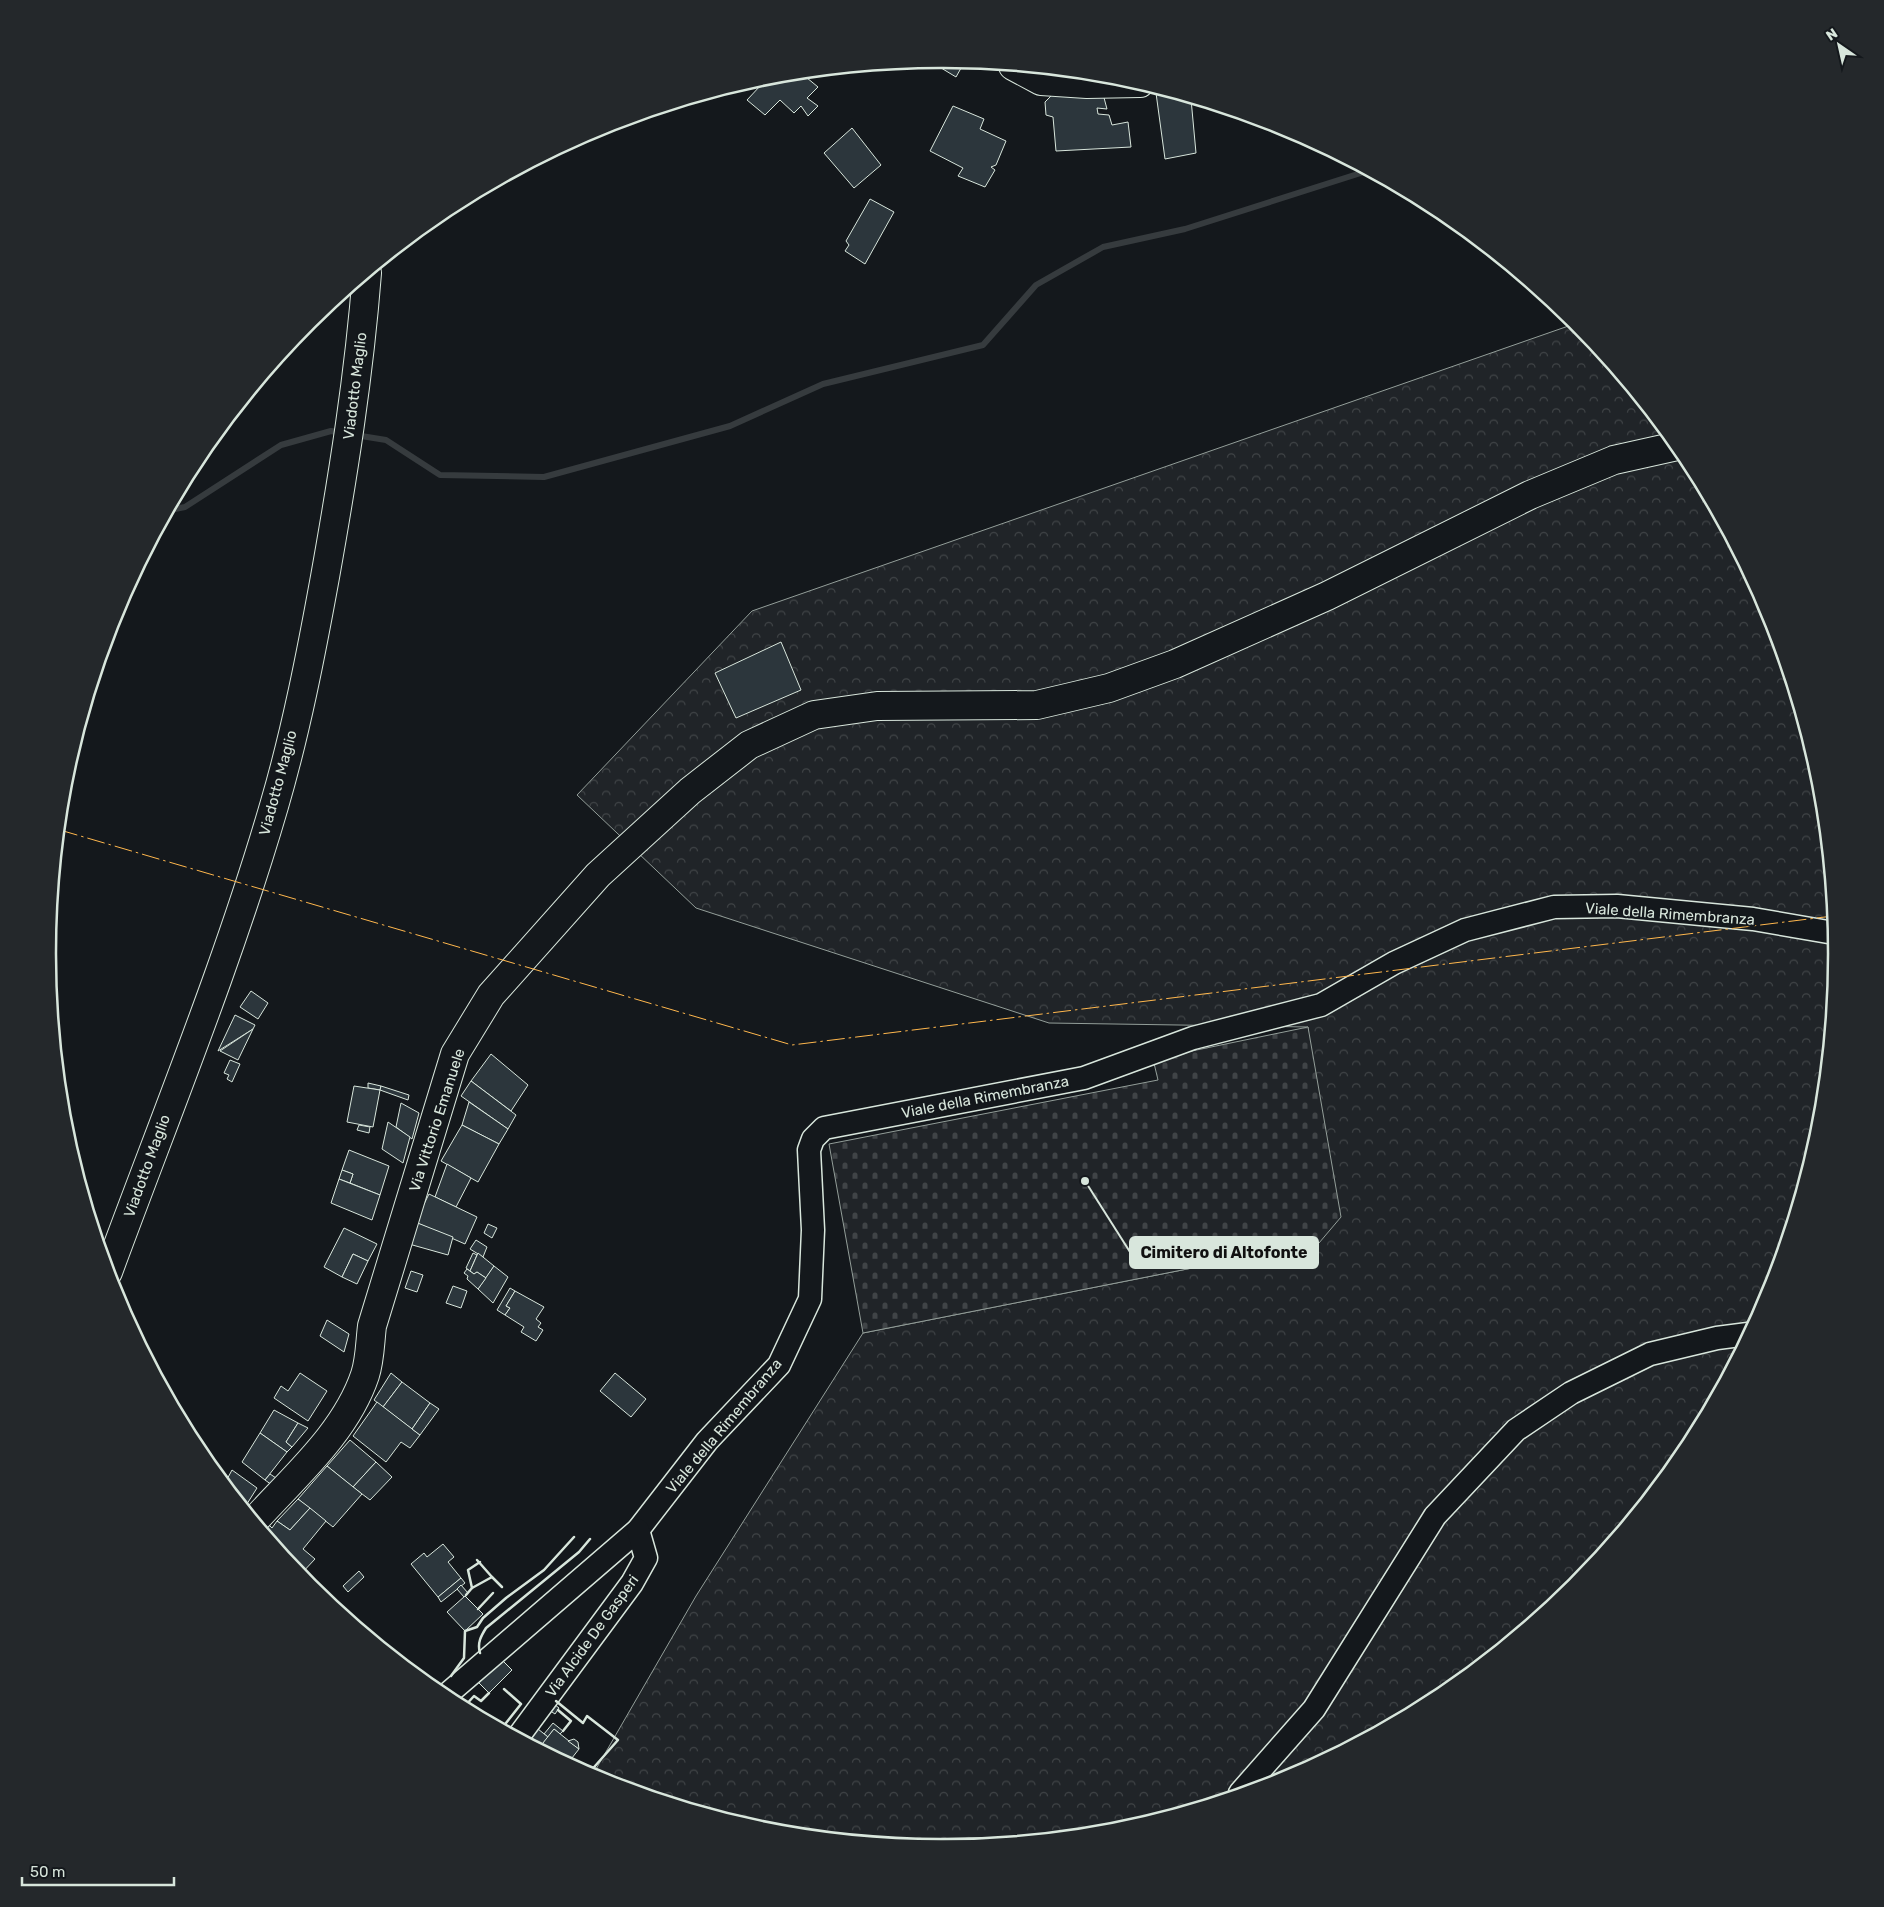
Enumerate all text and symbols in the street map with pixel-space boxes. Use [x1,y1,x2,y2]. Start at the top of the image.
north arrow [1814,20,1864,70]
text: N [1823,25,1841,45]
street label: Viadotto Maglio [339,331,371,441]
street label: Viadotto Maglio [255,728,301,838]
street label: Viale della Rimembranza [1584,899,1756,929]
street label: Via Vittorio Emanuele [405,1046,469,1194]
street label: Viale della Rimembranza [900,1072,1070,1122]
street label: Viadotto Maglio [120,1112,174,1220]
callout: Cimitero di Altofonte [1130,1237,1318,1268]
text: Cimitero di Altofonte [1140,1243,1308,1262]
street label: Viale della Rimembranza [662,1355,786,1497]
street label: Via Alcide De Gasperi [542,1571,642,1701]
scale bar [22,1854,175,1886]
text: 50 m [30,1863,65,1881]

